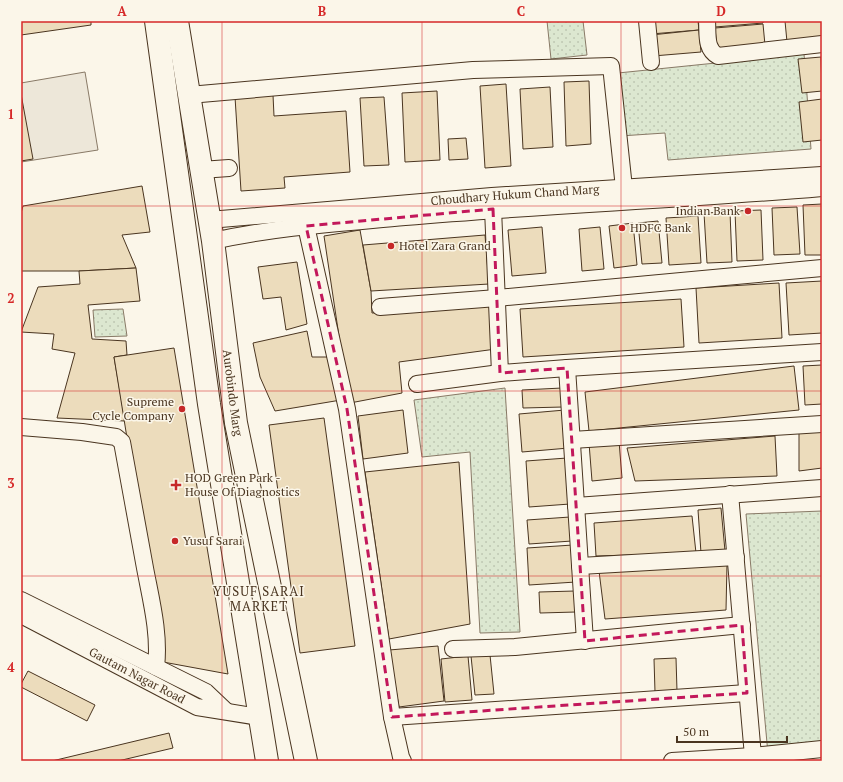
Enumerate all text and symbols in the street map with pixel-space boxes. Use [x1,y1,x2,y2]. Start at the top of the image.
text: A [117,2,127,20]
text: B [318,2,326,20]
text: C [517,2,525,20]
text: D [716,2,726,20]
text: 1 [7,105,15,123]
street label: Choudhary Hukum Chand Marg [430,181,600,208]
place label: Indian Bank [676,203,741,218]
marker: Indian Bank [743,206,753,216]
place label: HDFC Bank [630,220,692,235]
marker: HDFC Bank [617,223,627,233]
place label: Hotel Zara Grand [399,238,491,253]
marker: Hotel Zara Grand [386,241,396,251]
text: 2 [7,289,15,307]
street label: Aurobindo Marg [220,349,247,438]
place label: Supreme Cycle Company [92,394,175,423]
marker: Supreme Cycle Company [177,404,187,414]
place label: HOD Green Park - House Of Diagnostics [185,470,300,499]
text: 3 [7,474,15,492]
marker: HOD Green Park - House Of Diagnostics [170,479,182,491]
place label: Yusuf Sarai [183,533,243,548]
marker: Yusuf Sarai [170,536,180,546]
district label: YUSUF SARAI MARKET [213,582,305,615]
street label: Gautam Nagar Road [87,644,188,707]
text: 4 [7,658,15,676]
scale bar [677,718,787,744]
text: 50 m [683,724,710,739]

